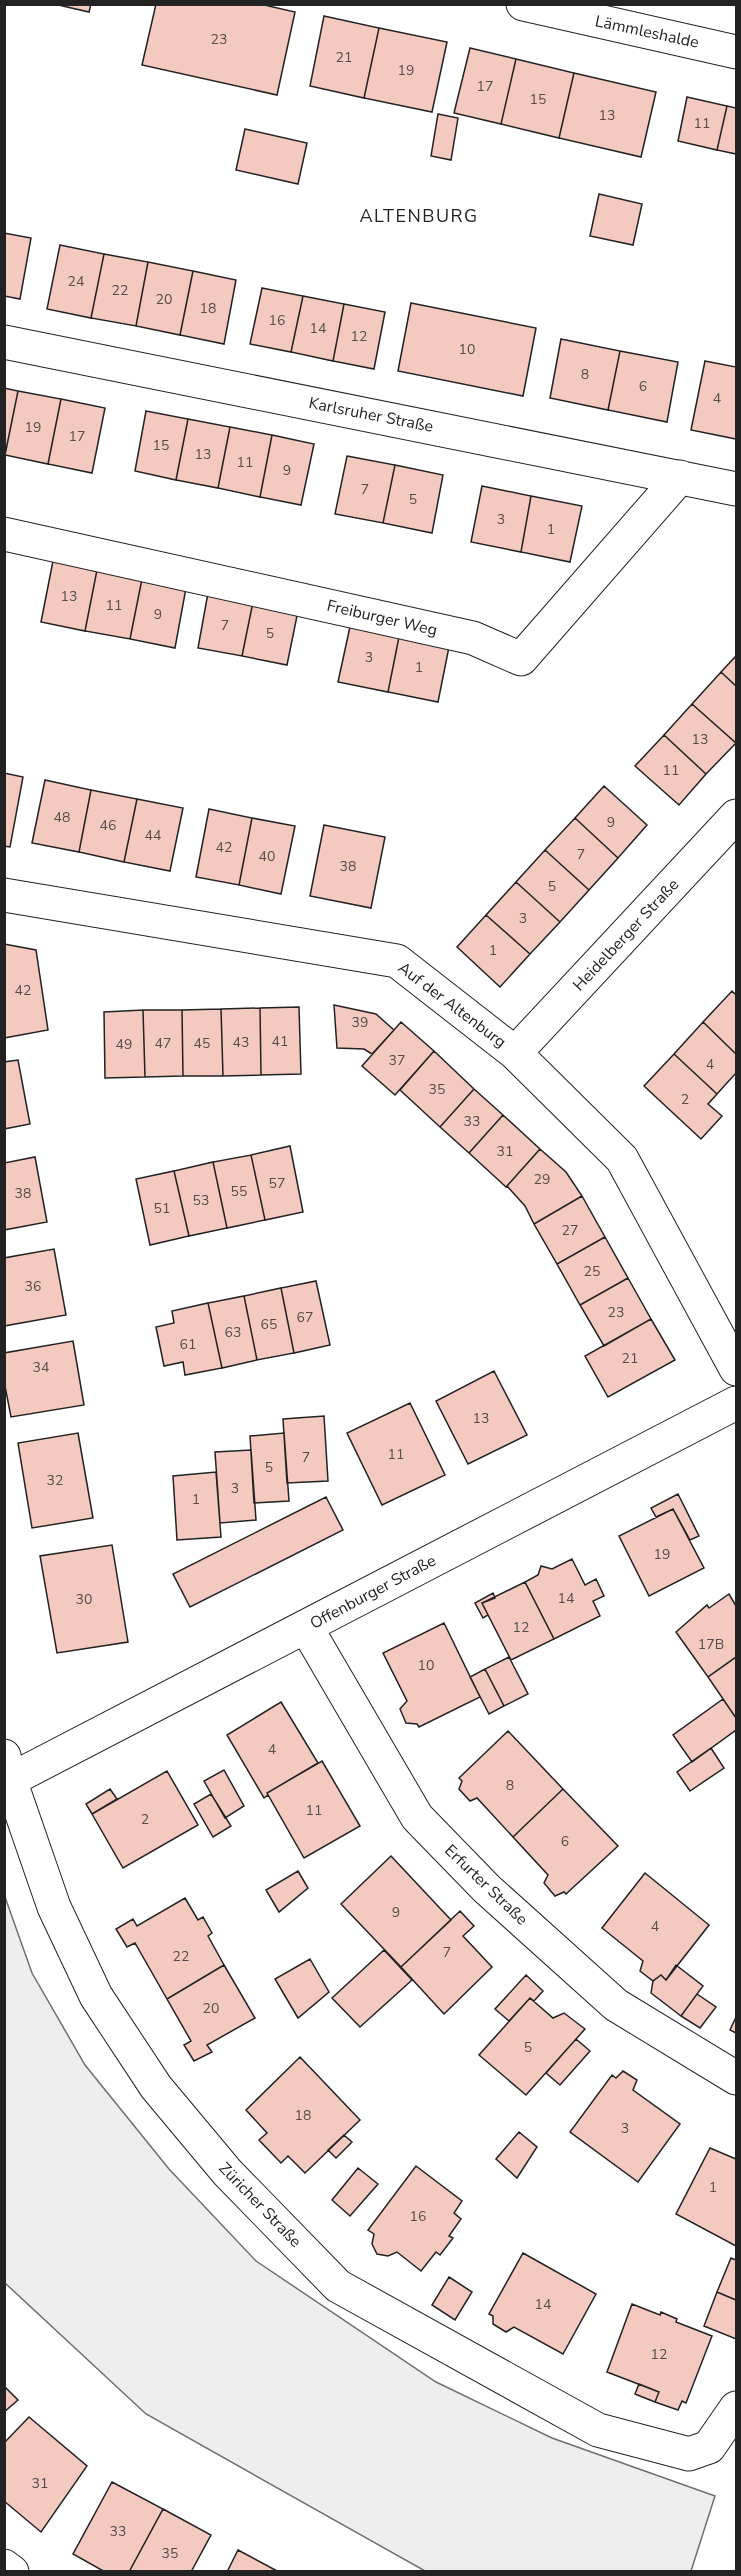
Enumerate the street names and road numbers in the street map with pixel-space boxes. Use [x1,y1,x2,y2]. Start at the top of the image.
street label: Lämmleshalde [593,10,701,54]
street label: Karlsruher Straße [307,392,435,438]
street label: Freiburger Weg [325,595,439,641]
street label: Heidelberger Straße [568,874,684,996]
street label: Auf der Altenburg [393,957,511,1053]
street label: Offenburger Straße [306,1550,440,1634]
street label: Erfurter Straße [440,1840,532,1930]
street label: Züricher Straße [214,2158,306,2252]

